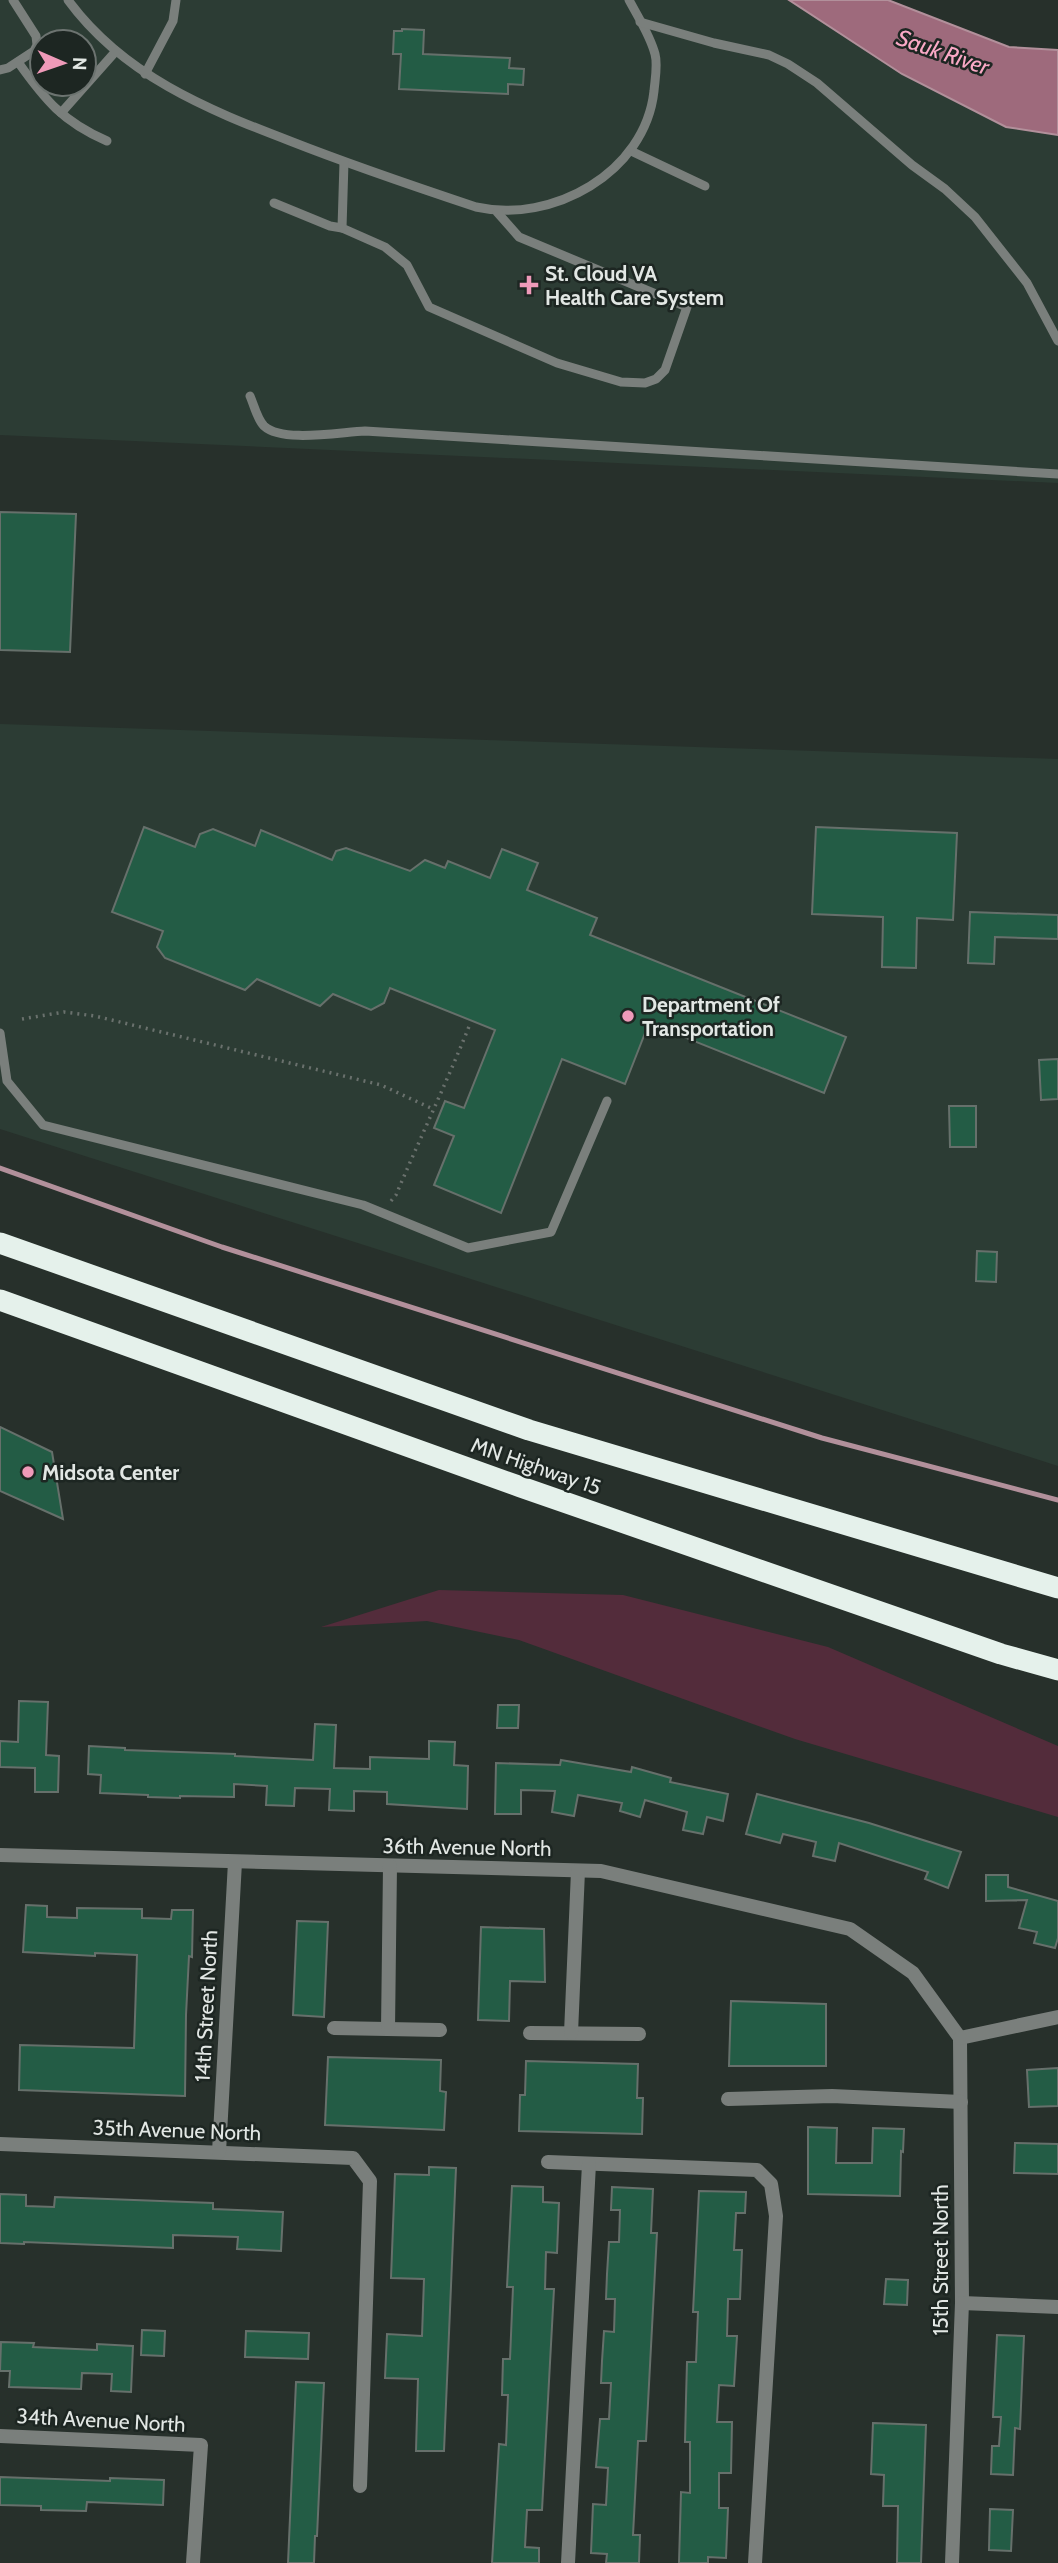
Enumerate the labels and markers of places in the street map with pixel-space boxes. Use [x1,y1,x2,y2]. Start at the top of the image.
place label: St. Cloud VA Health Care System [545,261,724,310]
marker: St. Cloud VA Health Care System [519,275,539,295]
place label: Department Of Transportation [642,992,780,1041]
marker: Department Of Transportation [620,1008,636,1024]
place label: Midsota Center [42,1460,179,1485]
marker: Midsota Center [20,1464,36,1480]

